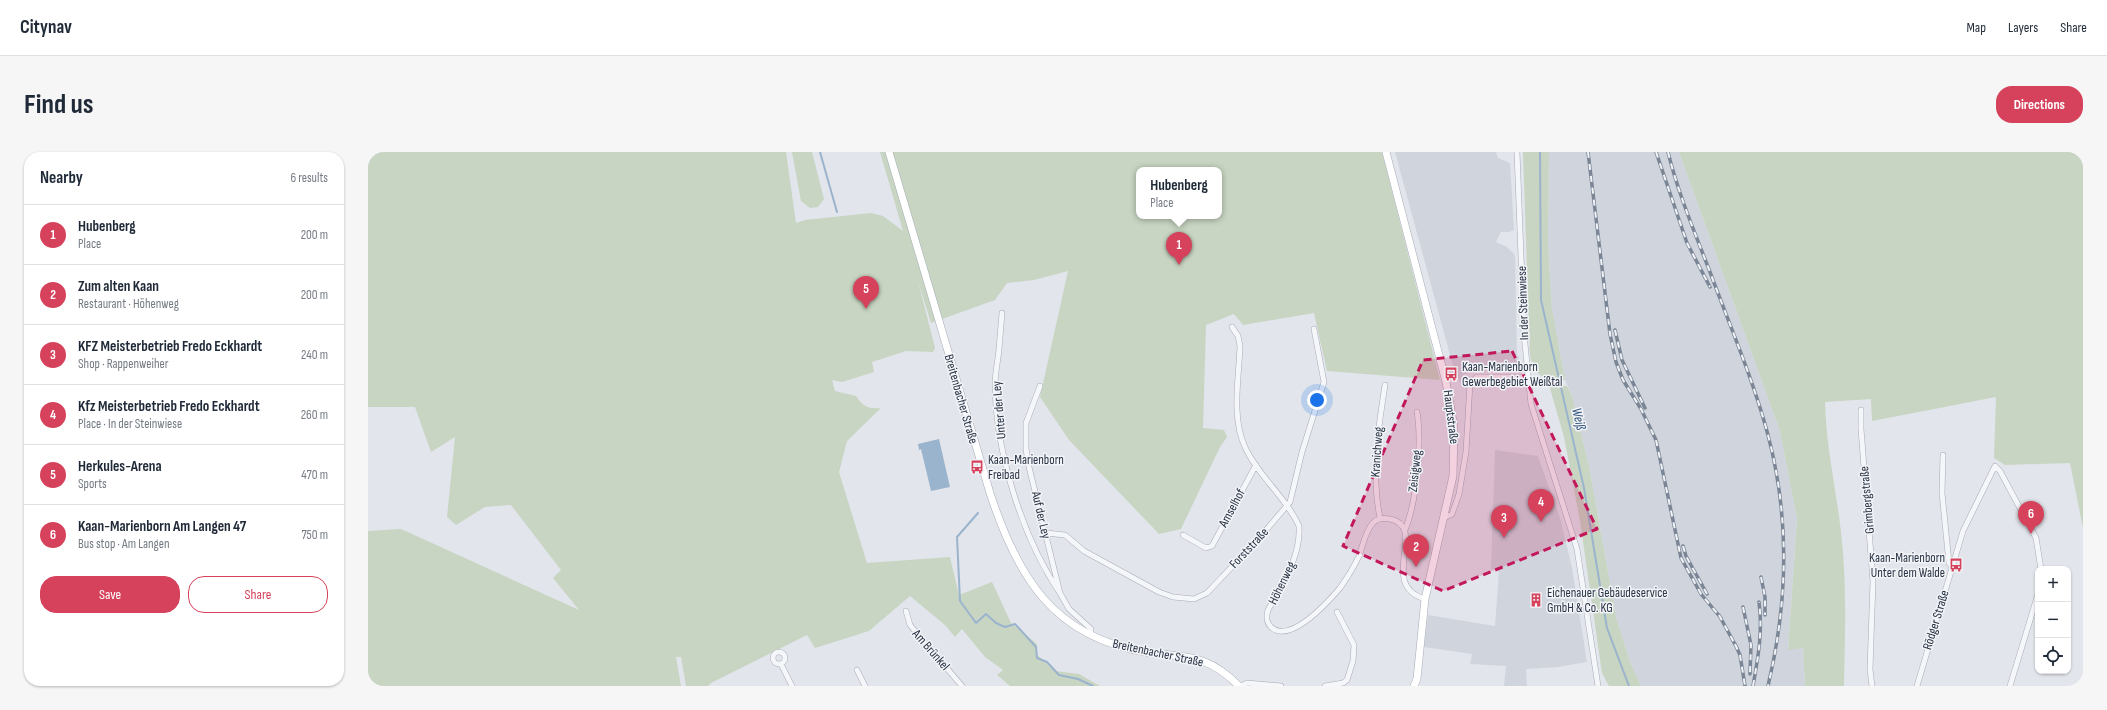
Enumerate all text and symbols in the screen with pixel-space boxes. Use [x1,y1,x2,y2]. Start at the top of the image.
text: Citynav [20,16,72,39]
text: Map [1966,19,1986,36]
text: Layers [2008,19,2038,36]
text: Share [2060,19,2087,36]
button: Directions [1996,86,2083,123]
text: Find us [24,88,93,121]
popup [1136,167,1222,219]
text: Nearby [40,168,83,188]
text: 6 results [290,170,328,186]
text: Hubenberg [1150,176,1208,195]
text: Place [1150,195,1173,211]
text: Hubenberg [78,217,136,236]
text: 1 [50,227,56,243]
text: 200 m [301,227,328,243]
pin: 1 [1166,232,1192,265]
text: Place [78,236,101,252]
street label: In der Steinwiese [1514,266,1532,340]
pin: 5 [853,276,879,309]
text: Zum alten Kaan [78,277,159,296]
text: 2 [50,287,56,303]
text: 200 m [301,287,328,303]
text: Restaurant · Höhenweg [78,296,179,312]
text: KFZ Meisterbetrieb Fredo Eckhardt [78,337,262,356]
text: 3 [50,347,56,363]
text: 240 m [301,347,328,363]
street label: Breitenbacher Straße [941,352,981,446]
text: Shop · Rappenweiher [78,356,168,372]
place label: Kaan-Marienborn Gewerbegebiet Weißtal [1462,359,1562,390]
bus stop icon: Kaan-Marienborn Gewerbegebiet Weißtal [1443,366,1459,382]
street label: Unter der Ley [988,380,1010,440]
street label: Hauptstraße [1440,389,1462,445]
your location [1307,390,1327,410]
text: Kfz Meisterbetrieb Fredo Eckhardt [78,397,260,416]
water label: Weiß [1568,406,1590,432]
text: 4 [50,407,56,423]
text: 260 m [301,407,328,423]
text: Place · In der Steinwiese [78,416,182,432]
street label: Kranichweg [1367,426,1387,478]
street label: Zeisigweg [1405,449,1425,493]
place label: Kaan-Marienborn Freibad [988,452,1064,483]
text: Herkules-Arena [78,457,162,476]
bus stop icon: Kaan-Marienborn Freibad [969,459,985,475]
street label: Grimbergstraße [1856,465,1878,535]
text: 5 [50,467,56,483]
text: 470 m [301,467,328,483]
text: Sports [78,476,107,492]
street label: Amselhof [1215,486,1249,531]
street label: Auf der Ley [1028,489,1054,540]
pin: 4 [1528,489,1554,522]
pin: 6 [2018,501,2044,534]
pin: 3 [1491,505,1517,538]
text: Kaan-Marienborn Am Langen 47 [78,517,246,536]
street label: Forststraße [1226,524,1272,572]
text: 6 [50,527,56,543]
text: 750 m [301,527,328,543]
pin: 2 [1403,534,1429,567]
text: Bus stop · Am Langen [78,536,170,552]
place label: Kaan-Marienborn Unter dem Walde [1869,550,1945,581]
bus stop icon: Kaan-Marienborn Unter dem Walde [1948,557,1964,573]
street label: Höhenweg [1265,559,1299,607]
map controls [2035,566,2071,674]
button: + [2035,566,2071,602]
button: Save [40,576,180,613]
button: Share [188,576,328,613]
place label: Eichenauer Gebäudeservice GmbH & Co. KG [1547,585,1668,616]
street label: Rödger Straße [1919,588,1953,652]
building icon: Eichenauer Gebäudeservice GmbH & Co. KG [1528,592,1544,608]
button: − [2035,602,2071,638]
street label: Am Brünkel [908,625,953,674]
street label: Breitenbacher Straße [1111,636,1205,670]
button: locate [2035,638,2071,674]

